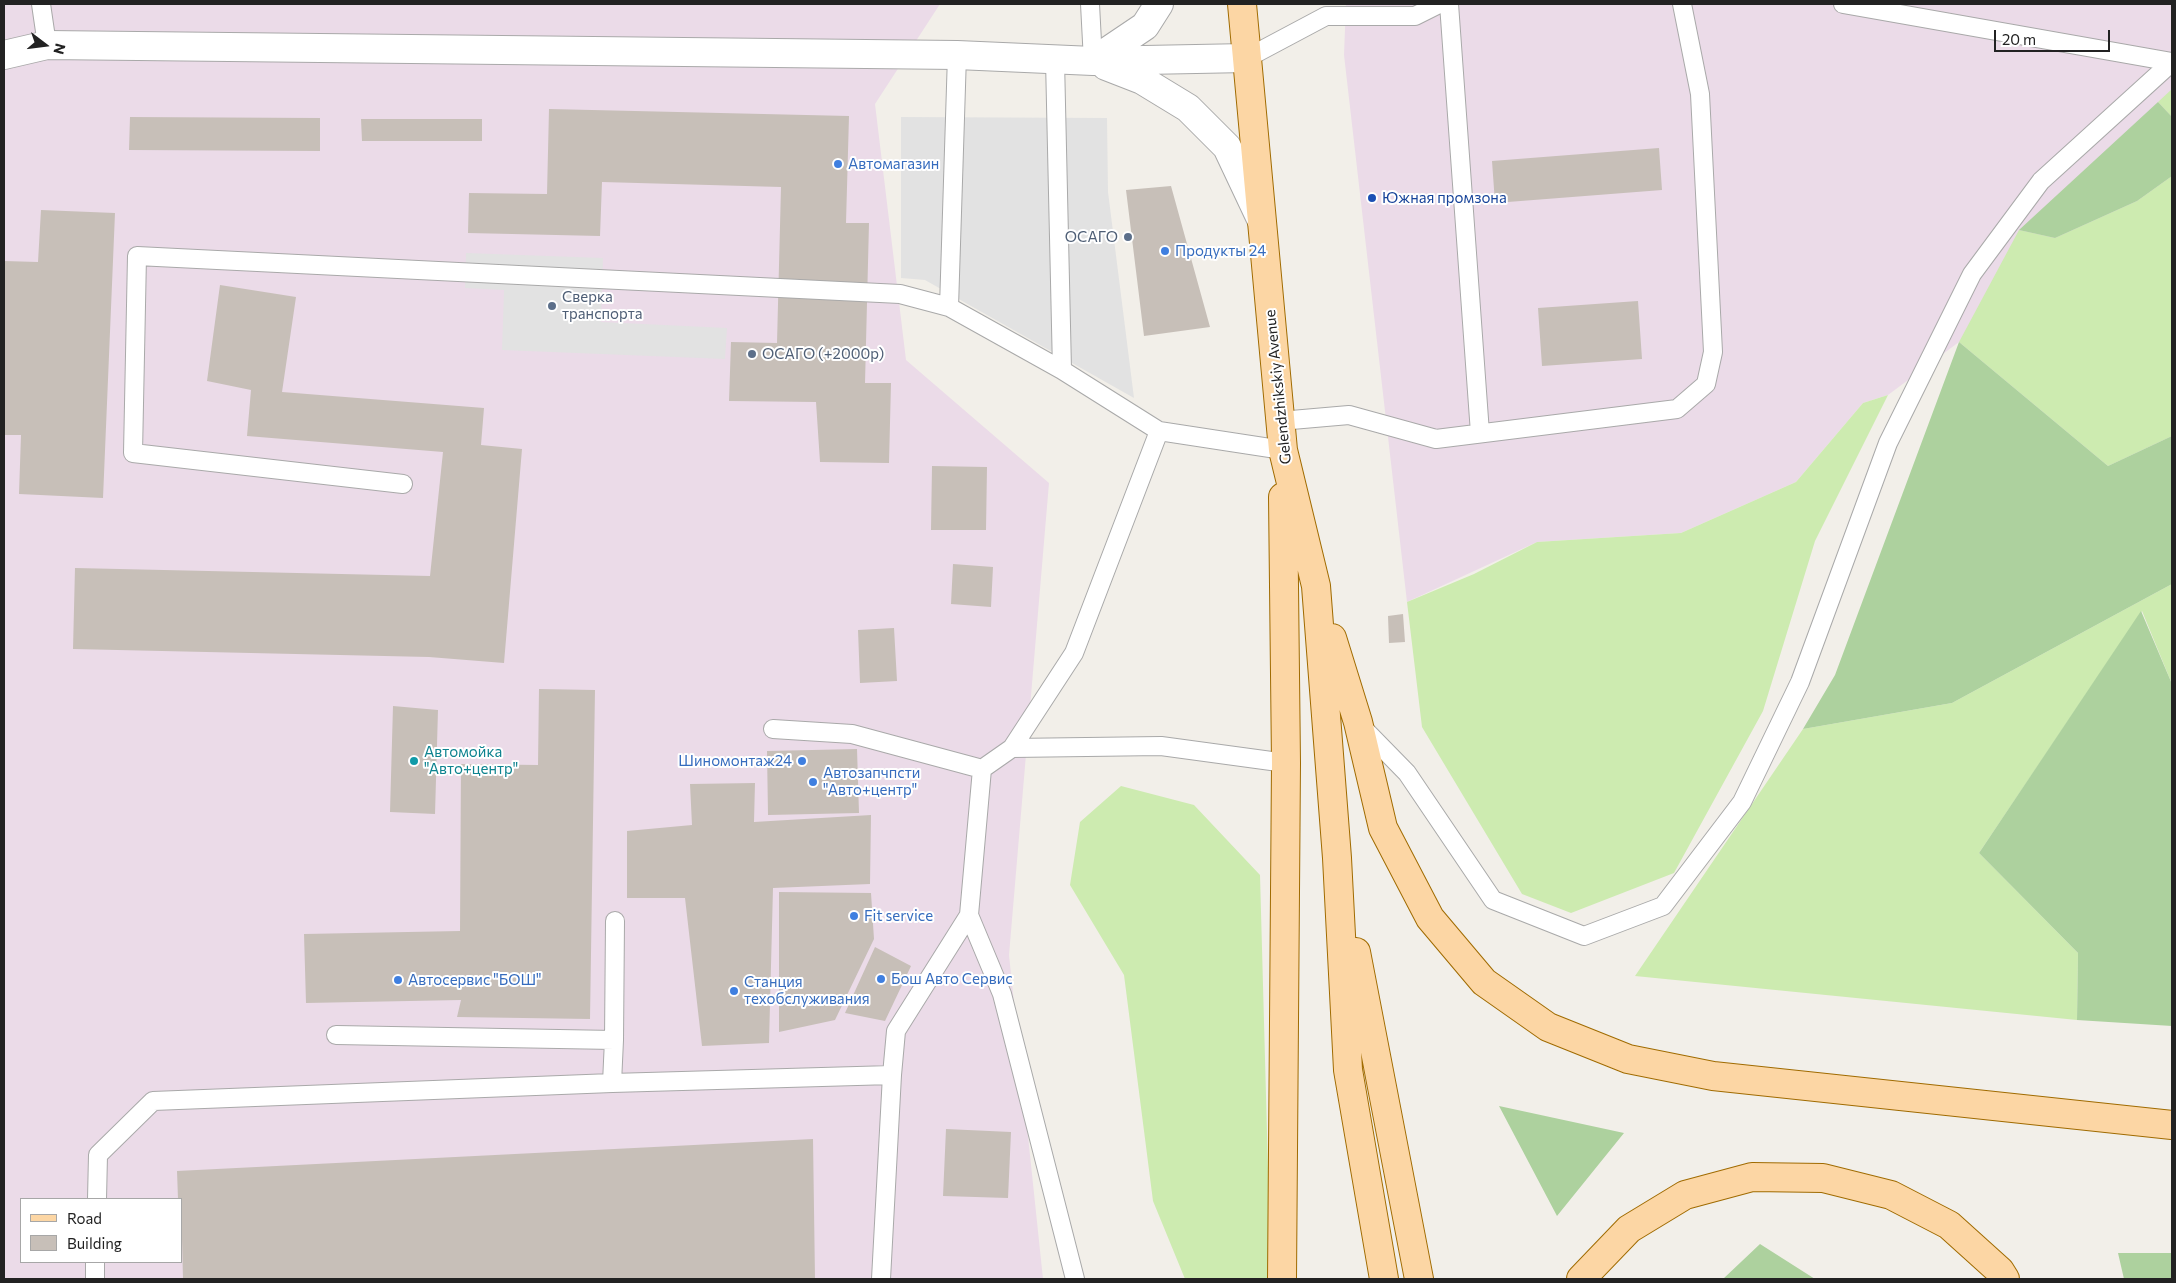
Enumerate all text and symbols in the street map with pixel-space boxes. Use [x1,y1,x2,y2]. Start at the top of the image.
north arrow [20,20,70,70]
scale bar [1996,20,2112,52]
text: 20 m [2002,30,2036,48]
text: N [50,42,70,56]
place label: Автомагазин [848,155,939,173]
marker: Автомагазин [832,158,844,170]
place label: Южная промзона [1382,189,1507,207]
marker: Южная промзона [1366,192,1378,204]
place label: ОСАГО [1065,228,1118,246]
marker: ОСАГО [1122,231,1134,243]
place label: Продукты 24 [1175,242,1266,260]
marker: Продукты 24 [1159,245,1171,257]
place label: Сверка транспорта [562,288,643,323]
marker: Сверка транспорта [546,300,558,312]
street label: Gelendzhikskiy Avenue [1261,309,1295,465]
place label: ОСАГО (+2000р) [762,345,884,363]
marker: ОСАГО (+2000р) [746,348,758,360]
place label: Автомойка "Авто+центр" [424,743,518,778]
place label: Шиномонтаж24 [678,752,792,770]
marker: Автомойка "Авто+центр" [408,755,420,767]
marker: Шиномонтаж24 [796,755,808,767]
place label: Автозапчпсти "Авто+центр" [823,764,920,799]
marker: Автозапчпсти "Авто+центр" [807,776,819,788]
place label: Fit service [864,907,933,925]
marker: Fit service [848,910,860,922]
place label: Бош Авто Сервис [891,970,1013,988]
place label: Автосервис "БОШ" [408,971,542,989]
place label: Станция техобслуживания [744,973,870,1008]
marker: Бош Авто Сервис [875,973,887,985]
marker: Автосервис "БОШ" [392,974,404,986]
marker: Станция техобслуживания [728,985,740,997]
legend [20,1198,182,1263]
text: Road [67,1209,102,1227]
text: Building [67,1234,122,1252]

